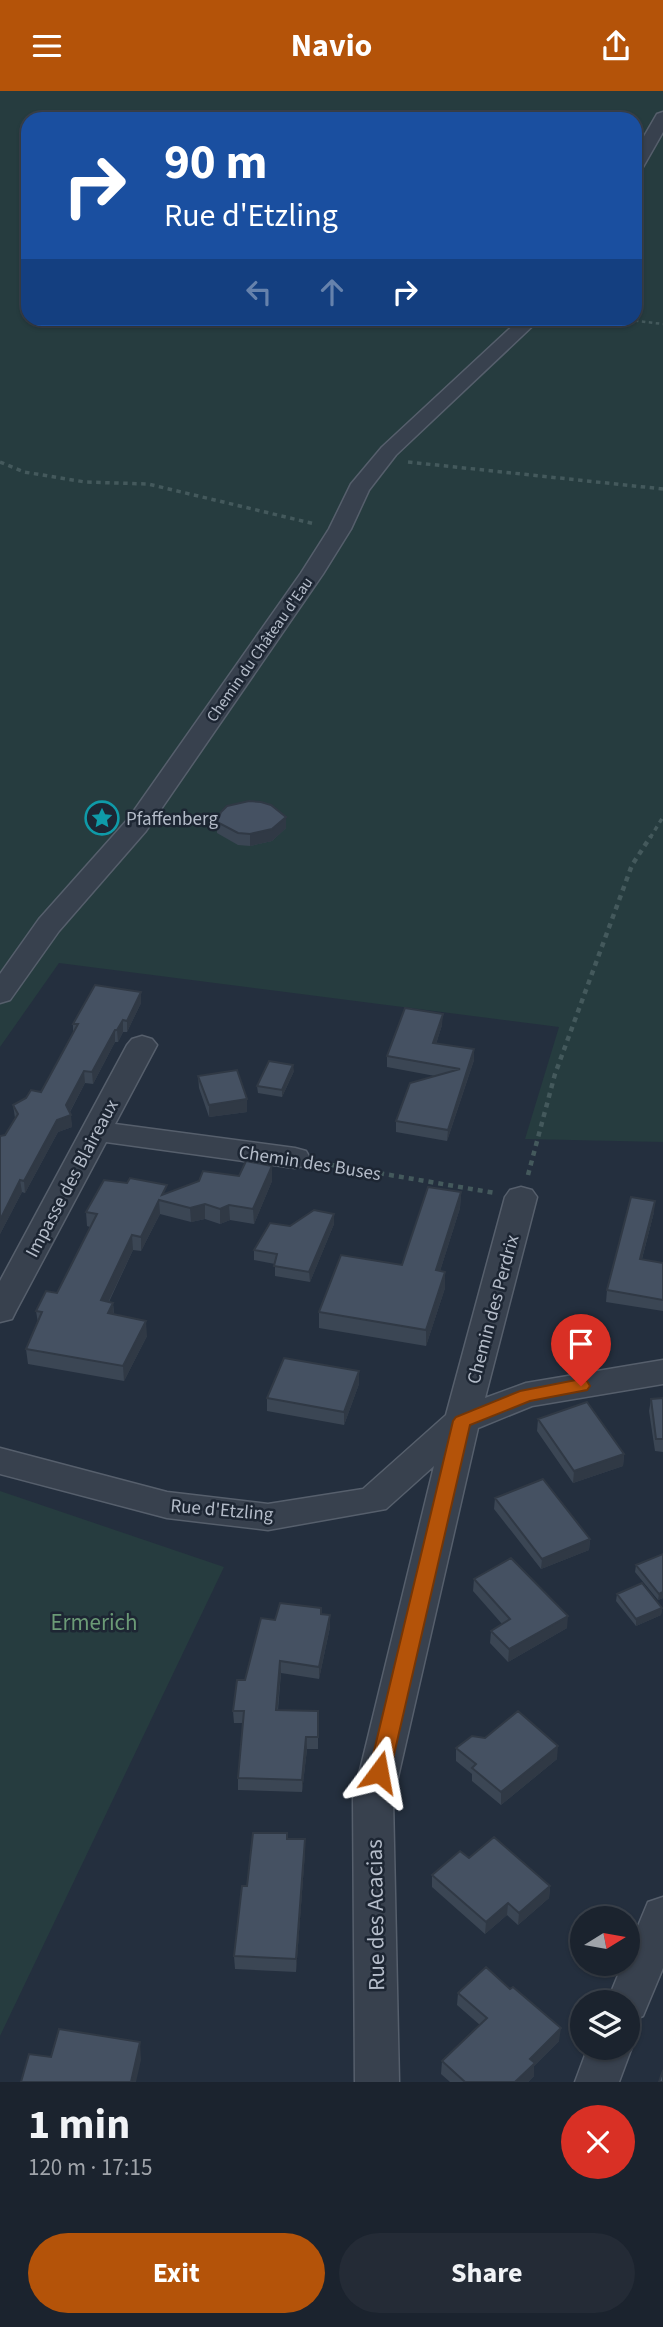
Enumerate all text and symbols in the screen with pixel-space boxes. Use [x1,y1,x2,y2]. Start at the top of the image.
text: Navio [291,23,372,69]
icon: menu [28,27,66,65]
icon: share [597,27,635,65]
text: 90 m [164,128,268,198]
icon: right [49,140,140,231]
text: Rue d'Etzling [164,193,338,239]
icon: left [240,273,278,311]
icon: ahead [313,273,351,311]
icon: right [386,273,424,311]
street label: Chemin du Château d'Eau [201,573,318,726]
place icon: Pfaffenberg [83,799,121,837]
place label: Pfaffenberg [126,806,218,833]
street label: Impasse des Blaireaux [19,1094,126,1263]
street label: Chemin des Buses [237,1139,383,1188]
street label: Chemin des Perdrix [461,1231,526,1387]
pin [551,1314,611,1386]
icon: arrive [562,1325,600,1363]
street label: Rue d'Etzling [169,1493,275,1528]
park label: Ermerich [50,1606,138,1639]
position arrow [342,1735,416,1809]
street label: Rue des Acacias [358,1839,393,1991]
north arrow [570,1906,640,1976]
map controls [570,1906,640,2060]
button: layers [570,1990,640,2060]
text: 1 min [28,2095,130,2155]
button: close [561,2105,635,2179]
text: 120 m · 17:15 [28,2151,152,2184]
button: Exit [28,2233,325,2313]
button: Share [339,2233,635,2313]

